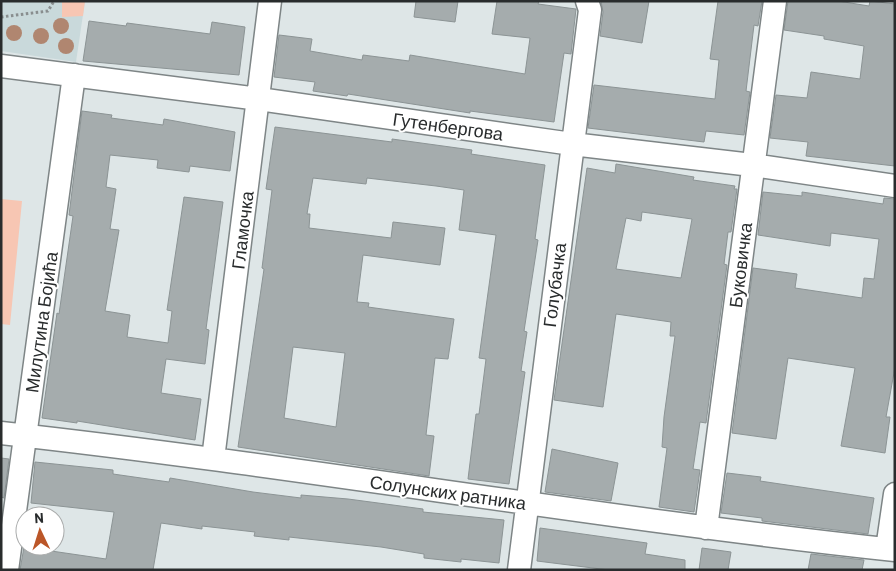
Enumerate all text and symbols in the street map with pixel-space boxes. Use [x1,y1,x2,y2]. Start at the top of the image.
street label: Гутенбергова [391,107,506,145]
street label: Гламочка [226,189,258,270]
street label: Буковичка [724,220,756,309]
street label: Голубачка [538,240,570,329]
street label: Милутина Бојића [20,249,62,394]
street label: Солунских ратника [368,470,529,514]
north arrow [15,506,65,556]
text: N [34,509,44,526]

